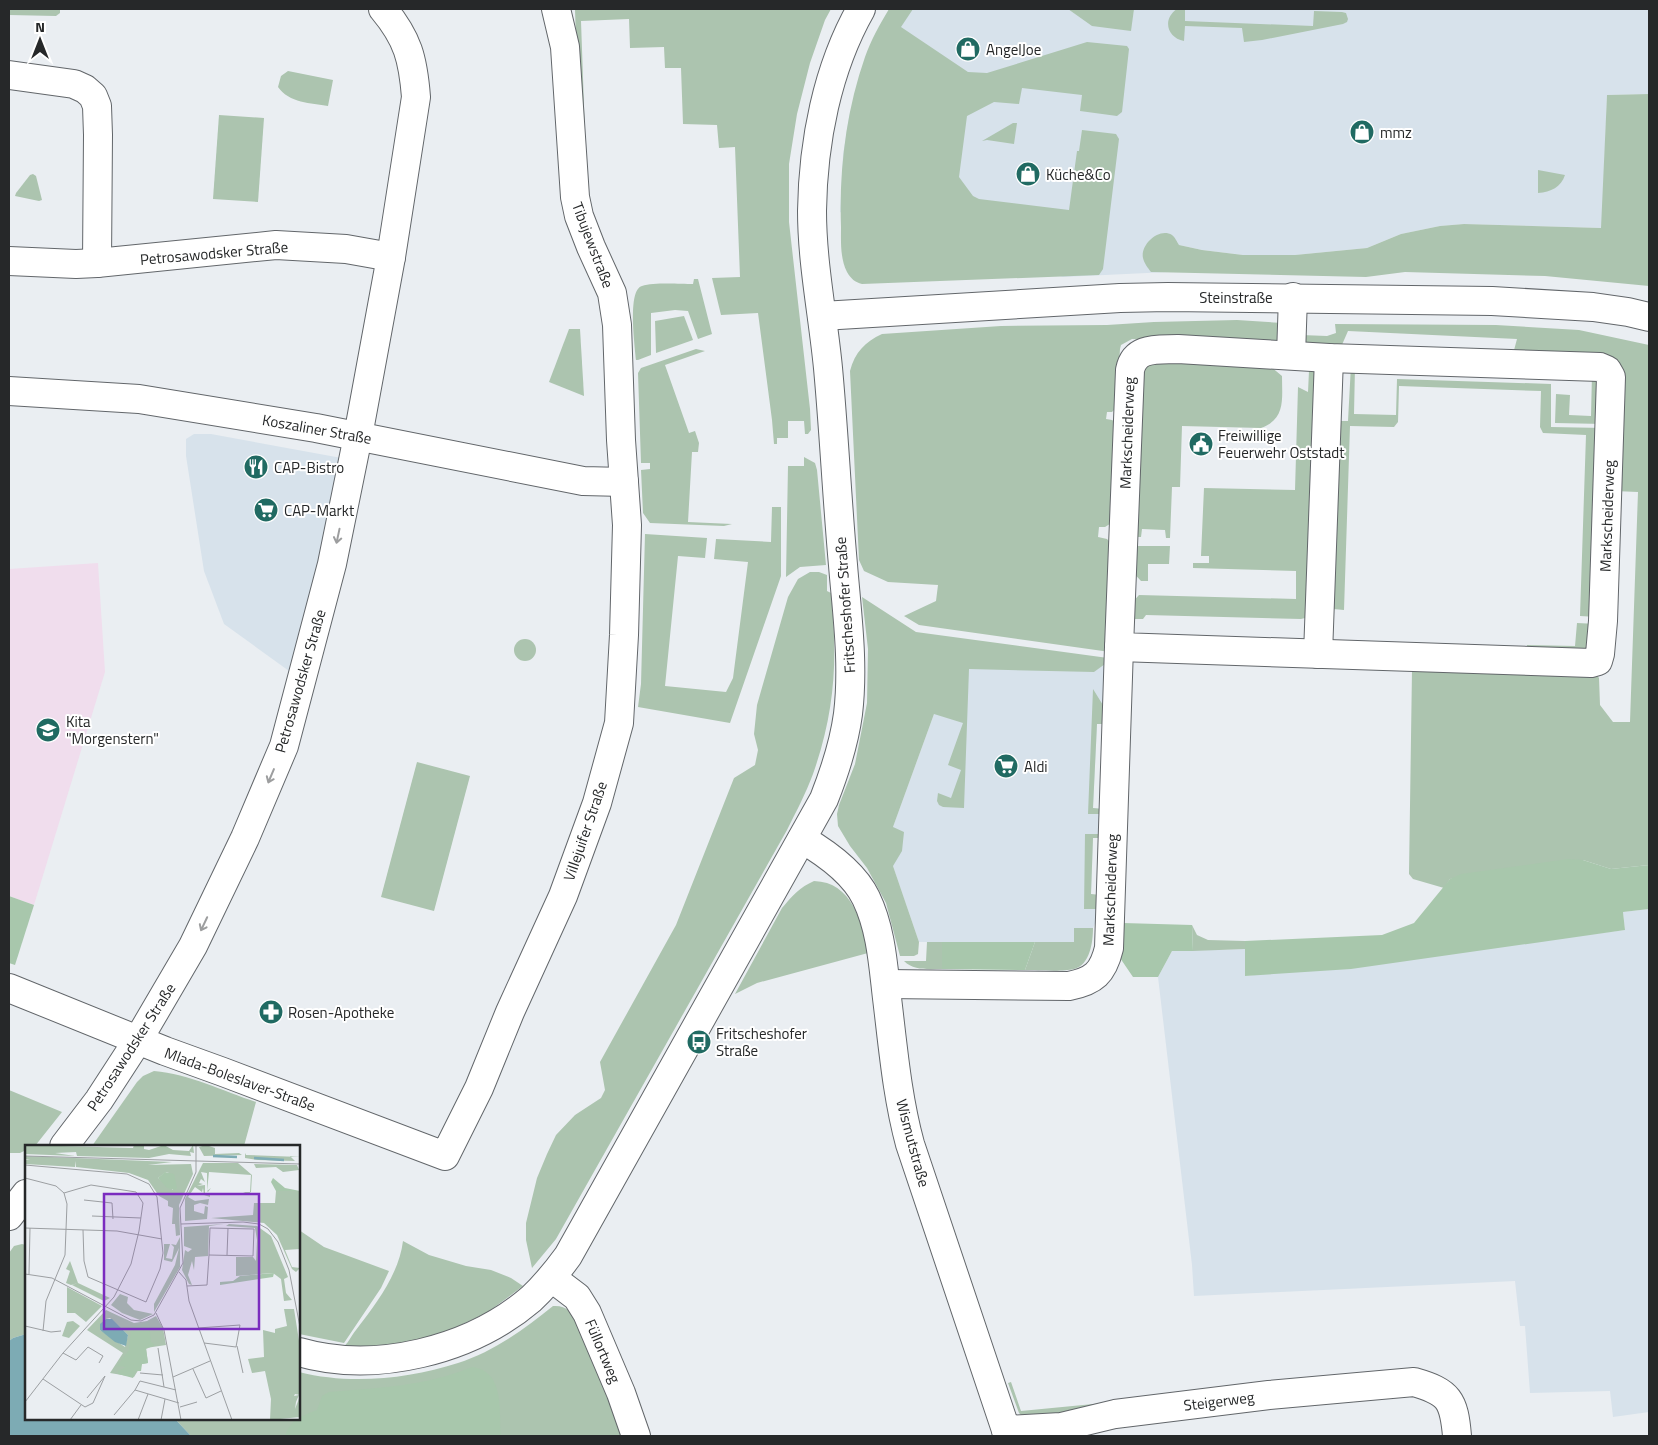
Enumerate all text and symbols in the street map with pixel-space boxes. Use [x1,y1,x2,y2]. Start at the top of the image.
north arrow [15,15,65,65]
text: N [35,16,45,37]
shop icon: AngelJoe [955,36,981,62]
place label: AngelJoe [986,38,1041,61]
shop icon: mmz [1349,119,1375,145]
place label: mmz [1380,121,1412,144]
shop icon: Küche&Co [1015,161,1041,187]
place label: Küche&Co [1046,163,1111,186]
street label: Tibujewstraße [566,199,620,291]
street label: Petrosawodsker Straße [139,235,289,271]
street label: Steinstraße [1199,286,1273,309]
street label: Markscheiderweg [1114,376,1140,489]
street label: Koszaliner Straße [261,408,373,450]
place label: Freiwillige Feuerwehr Oststadt [1218,424,1345,464]
public building icon: Freiwillige Feuerwehr Oststadt [1188,431,1214,457]
restaurant icon: CAP-Bistro [243,454,269,480]
place label: CAP-Bistro [274,456,344,479]
street label: Markscheiderweg [1594,459,1620,572]
supermarket icon: CAP-Markt [253,497,279,523]
place label: CAP-Markt [284,499,355,522]
one-way arrow [333,527,342,543]
street label: Fritscheshofer Straße [829,536,861,674]
street label: Petrosawodsker Straße [268,606,332,756]
place label: Kita "Morgenstern" [66,710,159,750]
school or university icon: Kita "Morgenstern" [35,717,61,743]
supermarket icon: Aldi [993,753,1019,779]
place label: Aldi [1024,755,1048,778]
one-way arrow [266,768,275,783]
street label: Villejuifer Straße [557,778,613,884]
street label: Markscheiderweg [1097,833,1123,946]
one-way arrow [199,916,208,931]
street label: Petrosawodsker Straße [81,978,181,1116]
pharmacy icon: Rosen-Apotheke [258,999,284,1025]
place label: Rosen-Apotheke [288,1001,394,1024]
place label: Fritscheshofer Straße [716,1022,807,1062]
bus stop icon: Fritscheshofer Straße [686,1029,712,1055]
street label: Mlada-Boleslaver-Straße [161,1041,319,1117]
street label: Wismutstraße [890,1096,936,1190]
inset map [25,1145,300,1420]
street label: Füllortweg [579,1315,627,1387]
street label: Steigerweg [1182,1385,1256,1417]

